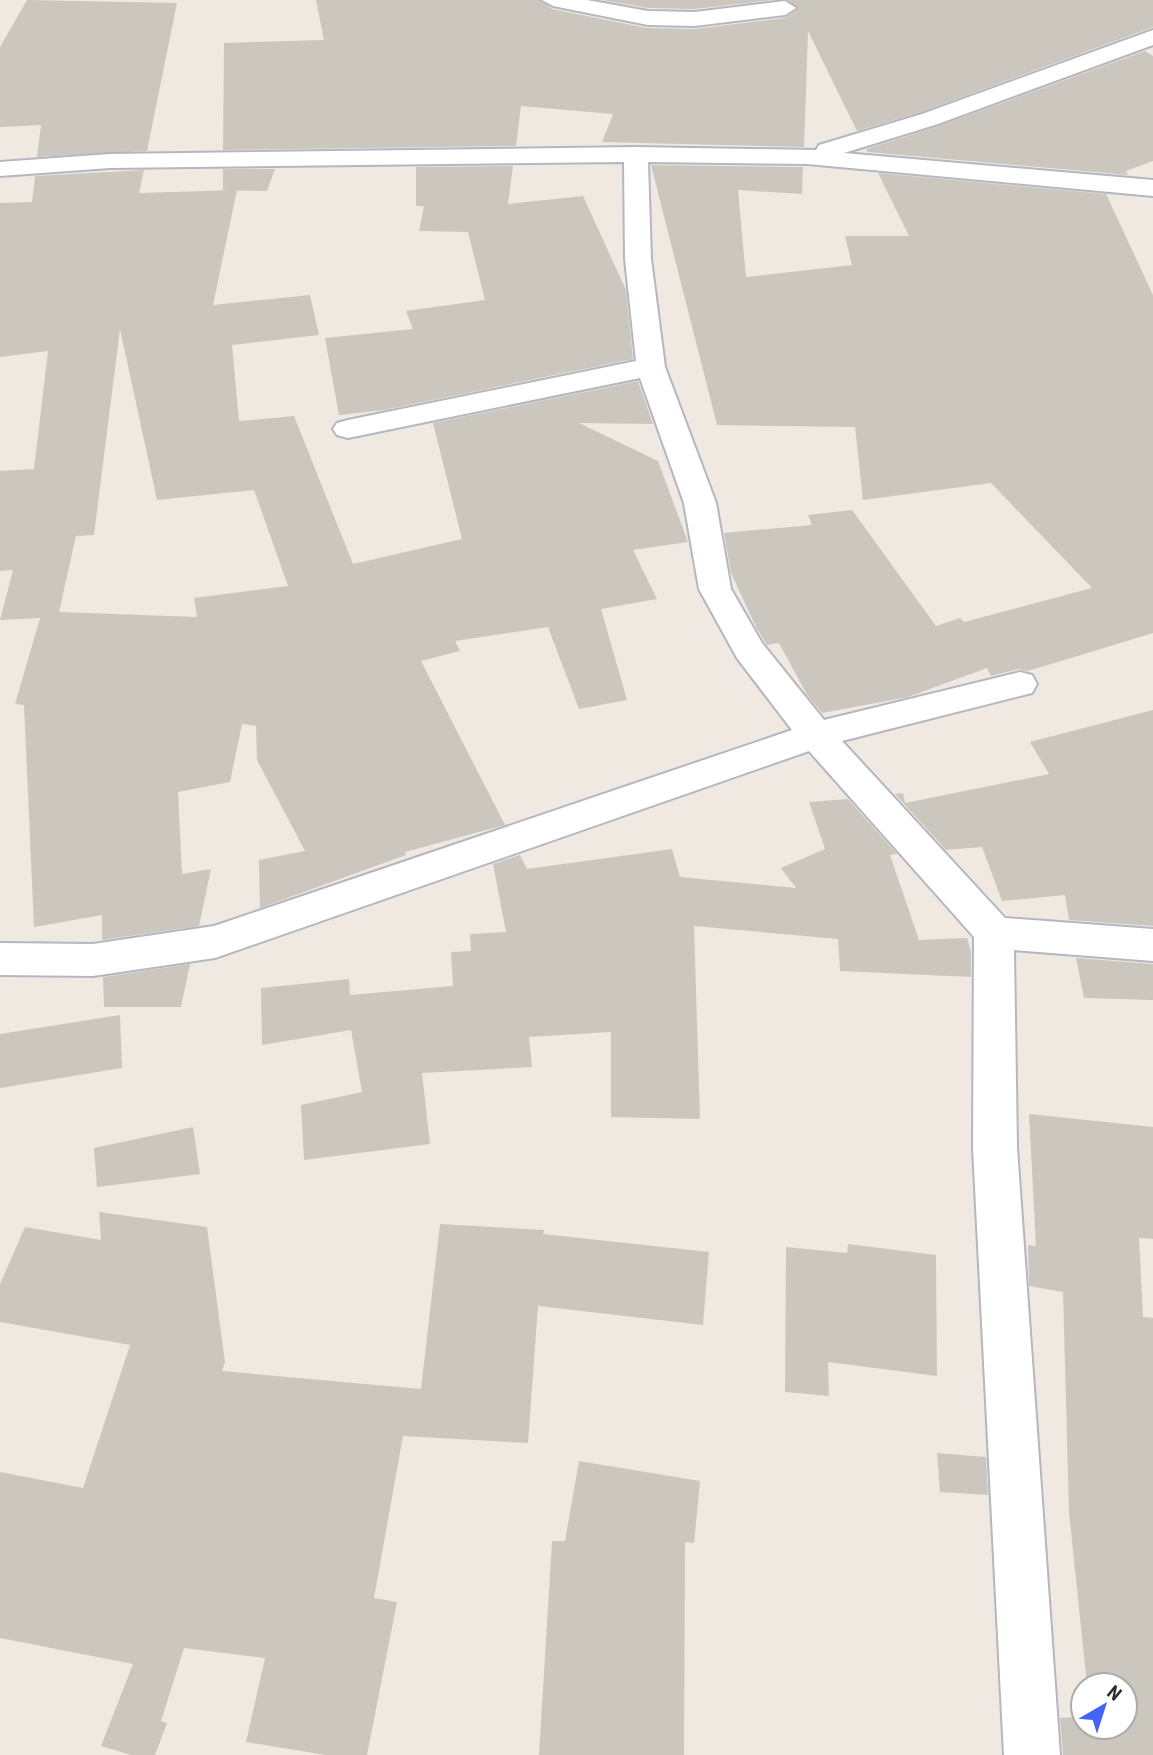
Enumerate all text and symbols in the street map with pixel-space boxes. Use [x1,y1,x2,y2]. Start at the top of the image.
north arrow [1069,1671,1139,1741]
text: N [1103,1681,1126,1706]

